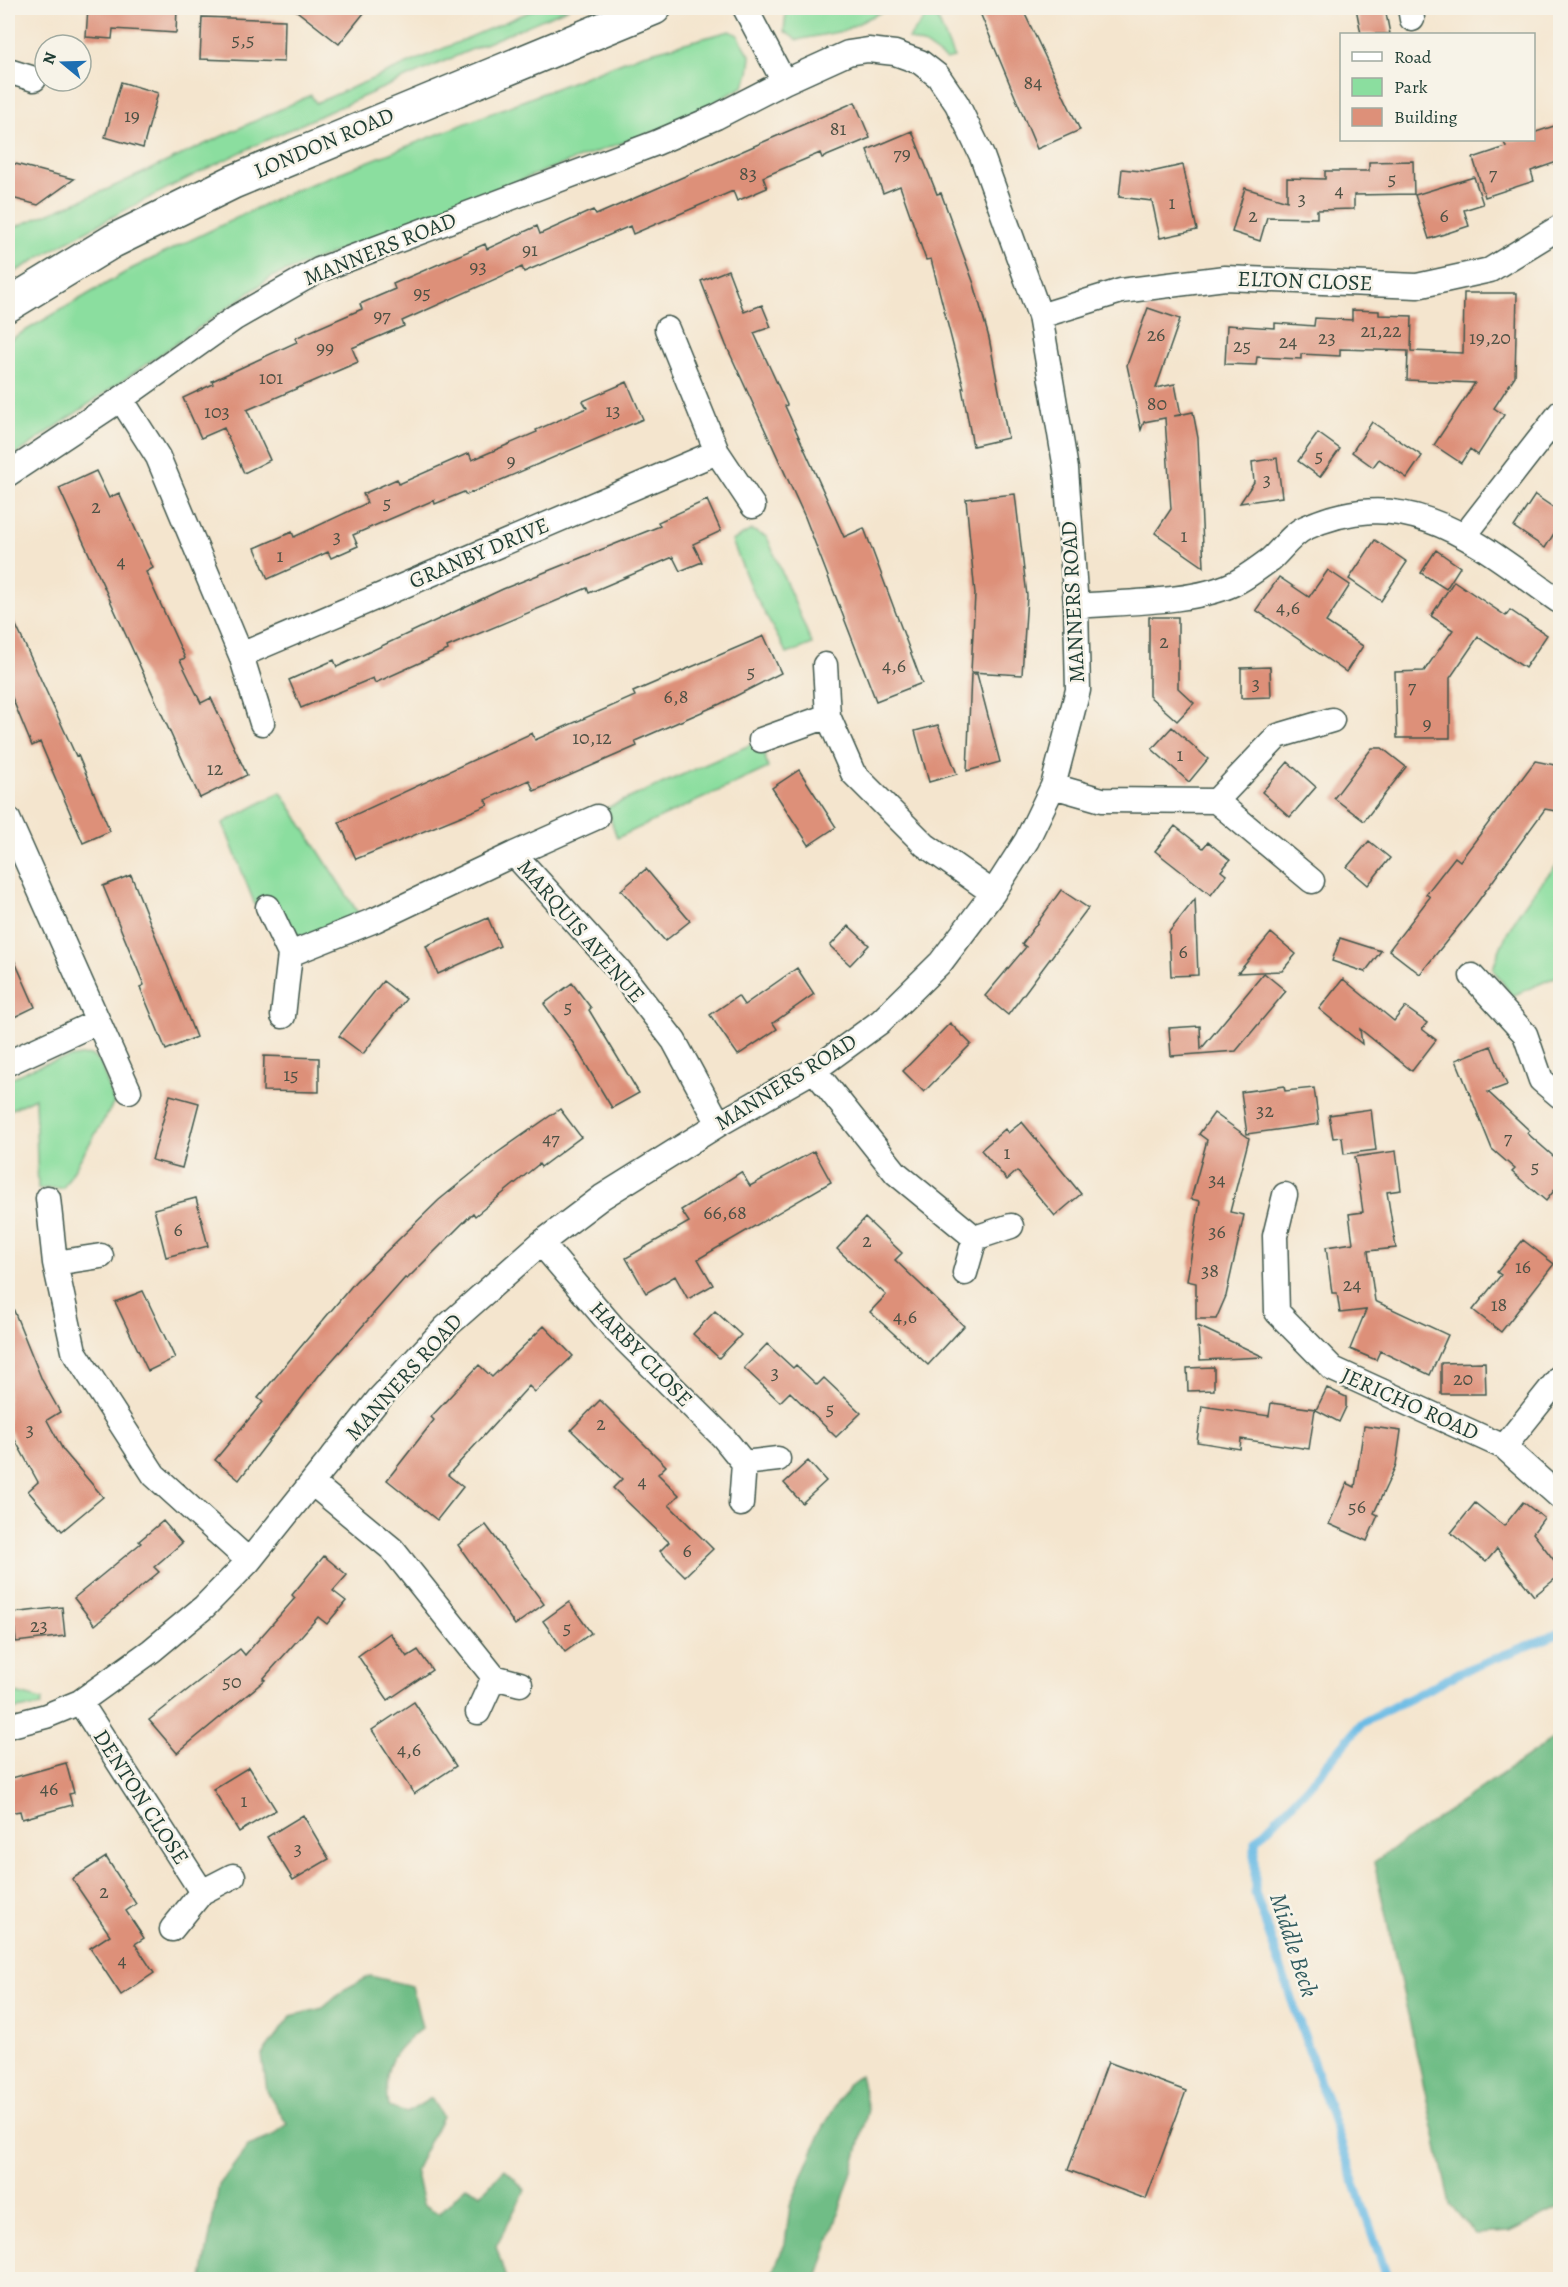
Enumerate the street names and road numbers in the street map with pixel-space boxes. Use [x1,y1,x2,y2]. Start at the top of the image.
street label: LONDON ROAD [249,100,399,186]
street label: MANNERS ROAD [299,205,461,293]
street label: ELTON CLOSE [1237,264,1373,298]
street label: GRANBY DRIVE [404,510,554,596]
street label: MANNERS ROAD [1054,520,1092,684]
street label: MARQUIS AVENUE [510,853,652,1009]
street label: MANNERS ROAD [709,1026,863,1138]
street label: HARBY CLOSE [583,1294,699,1414]
street label: MANNERS ROAD [339,1307,469,1447]
street label: JERICHO ROAD [1336,1360,1484,1448]
street label: DENTON CLOSE [86,1723,196,1871]

